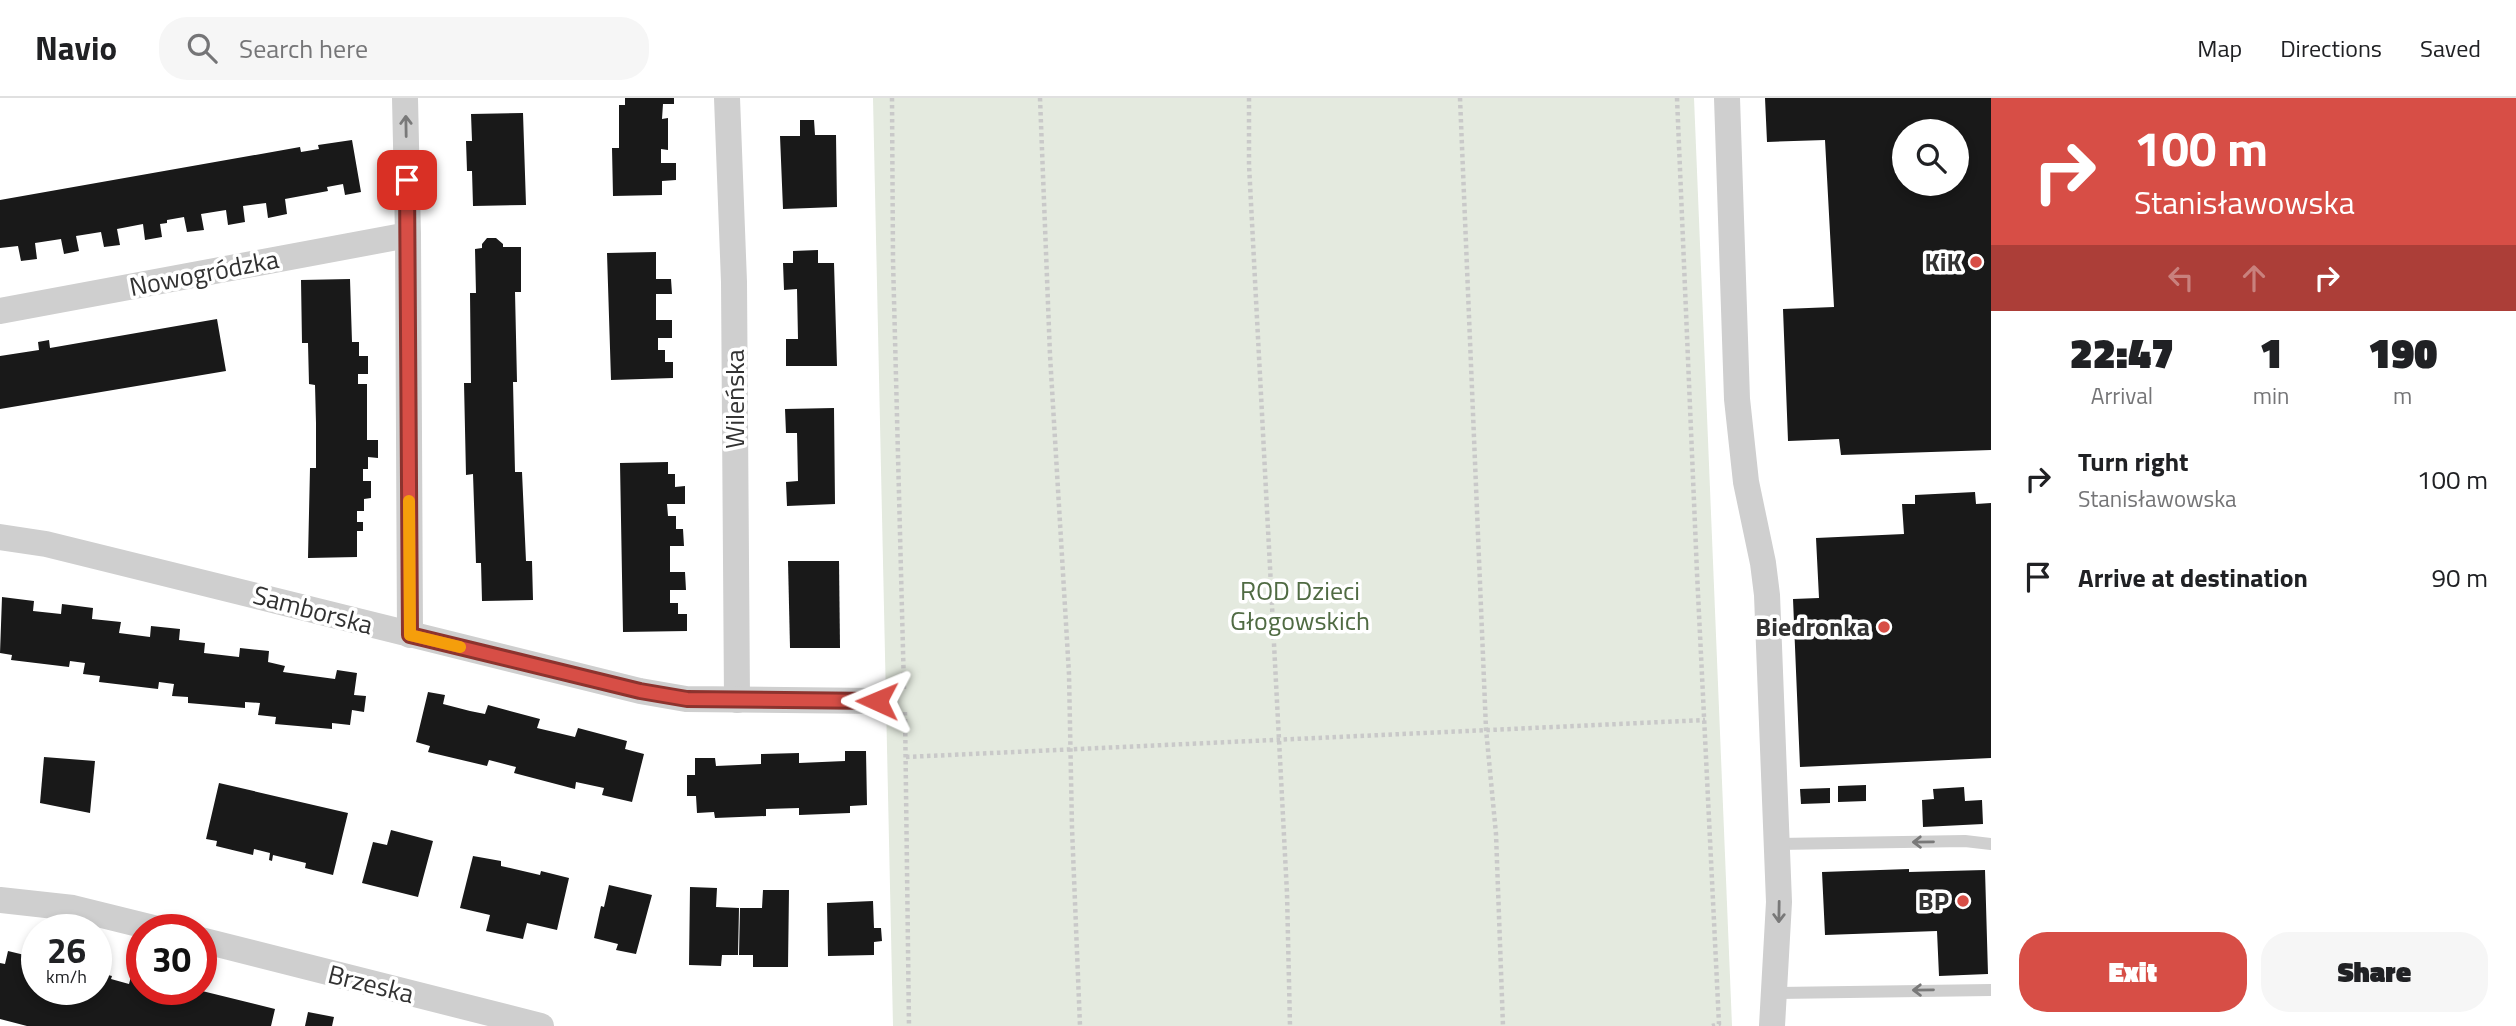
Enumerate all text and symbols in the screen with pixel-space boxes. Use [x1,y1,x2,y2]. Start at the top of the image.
search box [159,17,649,80]
text: Navio [35,23,117,73]
icon: search [183,29,221,67]
text: Search here [239,29,368,68]
text: Map [2197,30,2242,66]
text: Directions [2280,30,2382,66]
text: Saved [2420,30,2481,66]
text: 100 m [2134,110,2268,185]
one-way arrow [399,115,413,138]
map controls [1892,119,1969,196]
button: search [1892,119,1969,196]
icon: right [2019,126,2110,217]
pin [377,150,437,210]
icon: arrive [388,161,426,199]
text: Stanisławowska [2134,178,2355,226]
street label: Nowogródzka [126,239,282,306]
place label: KiK [1924,242,1962,281]
marker: KiK [1968,254,1984,270]
icon: left [2162,259,2200,297]
icon: ahead [2235,259,2273,297]
icon: right [2308,259,2346,297]
text: 22:47 [2070,320,2174,384]
text: 1 [2260,320,2283,384]
text: 190 [2368,320,2437,384]
street label: Wileńska [715,349,754,449]
text: Arrival [2091,378,2153,413]
text: min [2253,378,2289,413]
text: m [2393,378,2412,413]
text: Turn right [2078,442,2189,481]
icon: right [2019,460,2057,498]
text: 100 m [2417,460,2488,499]
text: Stanisławowska [2078,481,2237,516]
icon: arrive [2019,558,2057,596]
text: Arrive at destination [2078,558,2308,597]
text: 90 m [2431,558,2488,597]
park label: ROD Dzieci Głogowskich [1230,571,1370,640]
street label: Samborska [249,575,377,644]
place label: Biedronka [1755,607,1870,646]
marker: Biedronka [1876,619,1892,635]
position arrow [840,664,914,738]
one-way arrow [1912,835,1935,848]
place label: BP [1918,881,1949,920]
marker: BP [1955,893,1971,909]
one-way arrow [1772,901,1786,924]
speed limit sign: 30 [126,914,217,1005]
text: 26 [47,923,86,977]
button: Exit [2019,932,2247,1012]
button: Share [2261,932,2488,1012]
street label: Brzeska [324,954,418,1013]
text: km/h [46,963,87,990]
one-way arrow [1912,983,1935,997]

